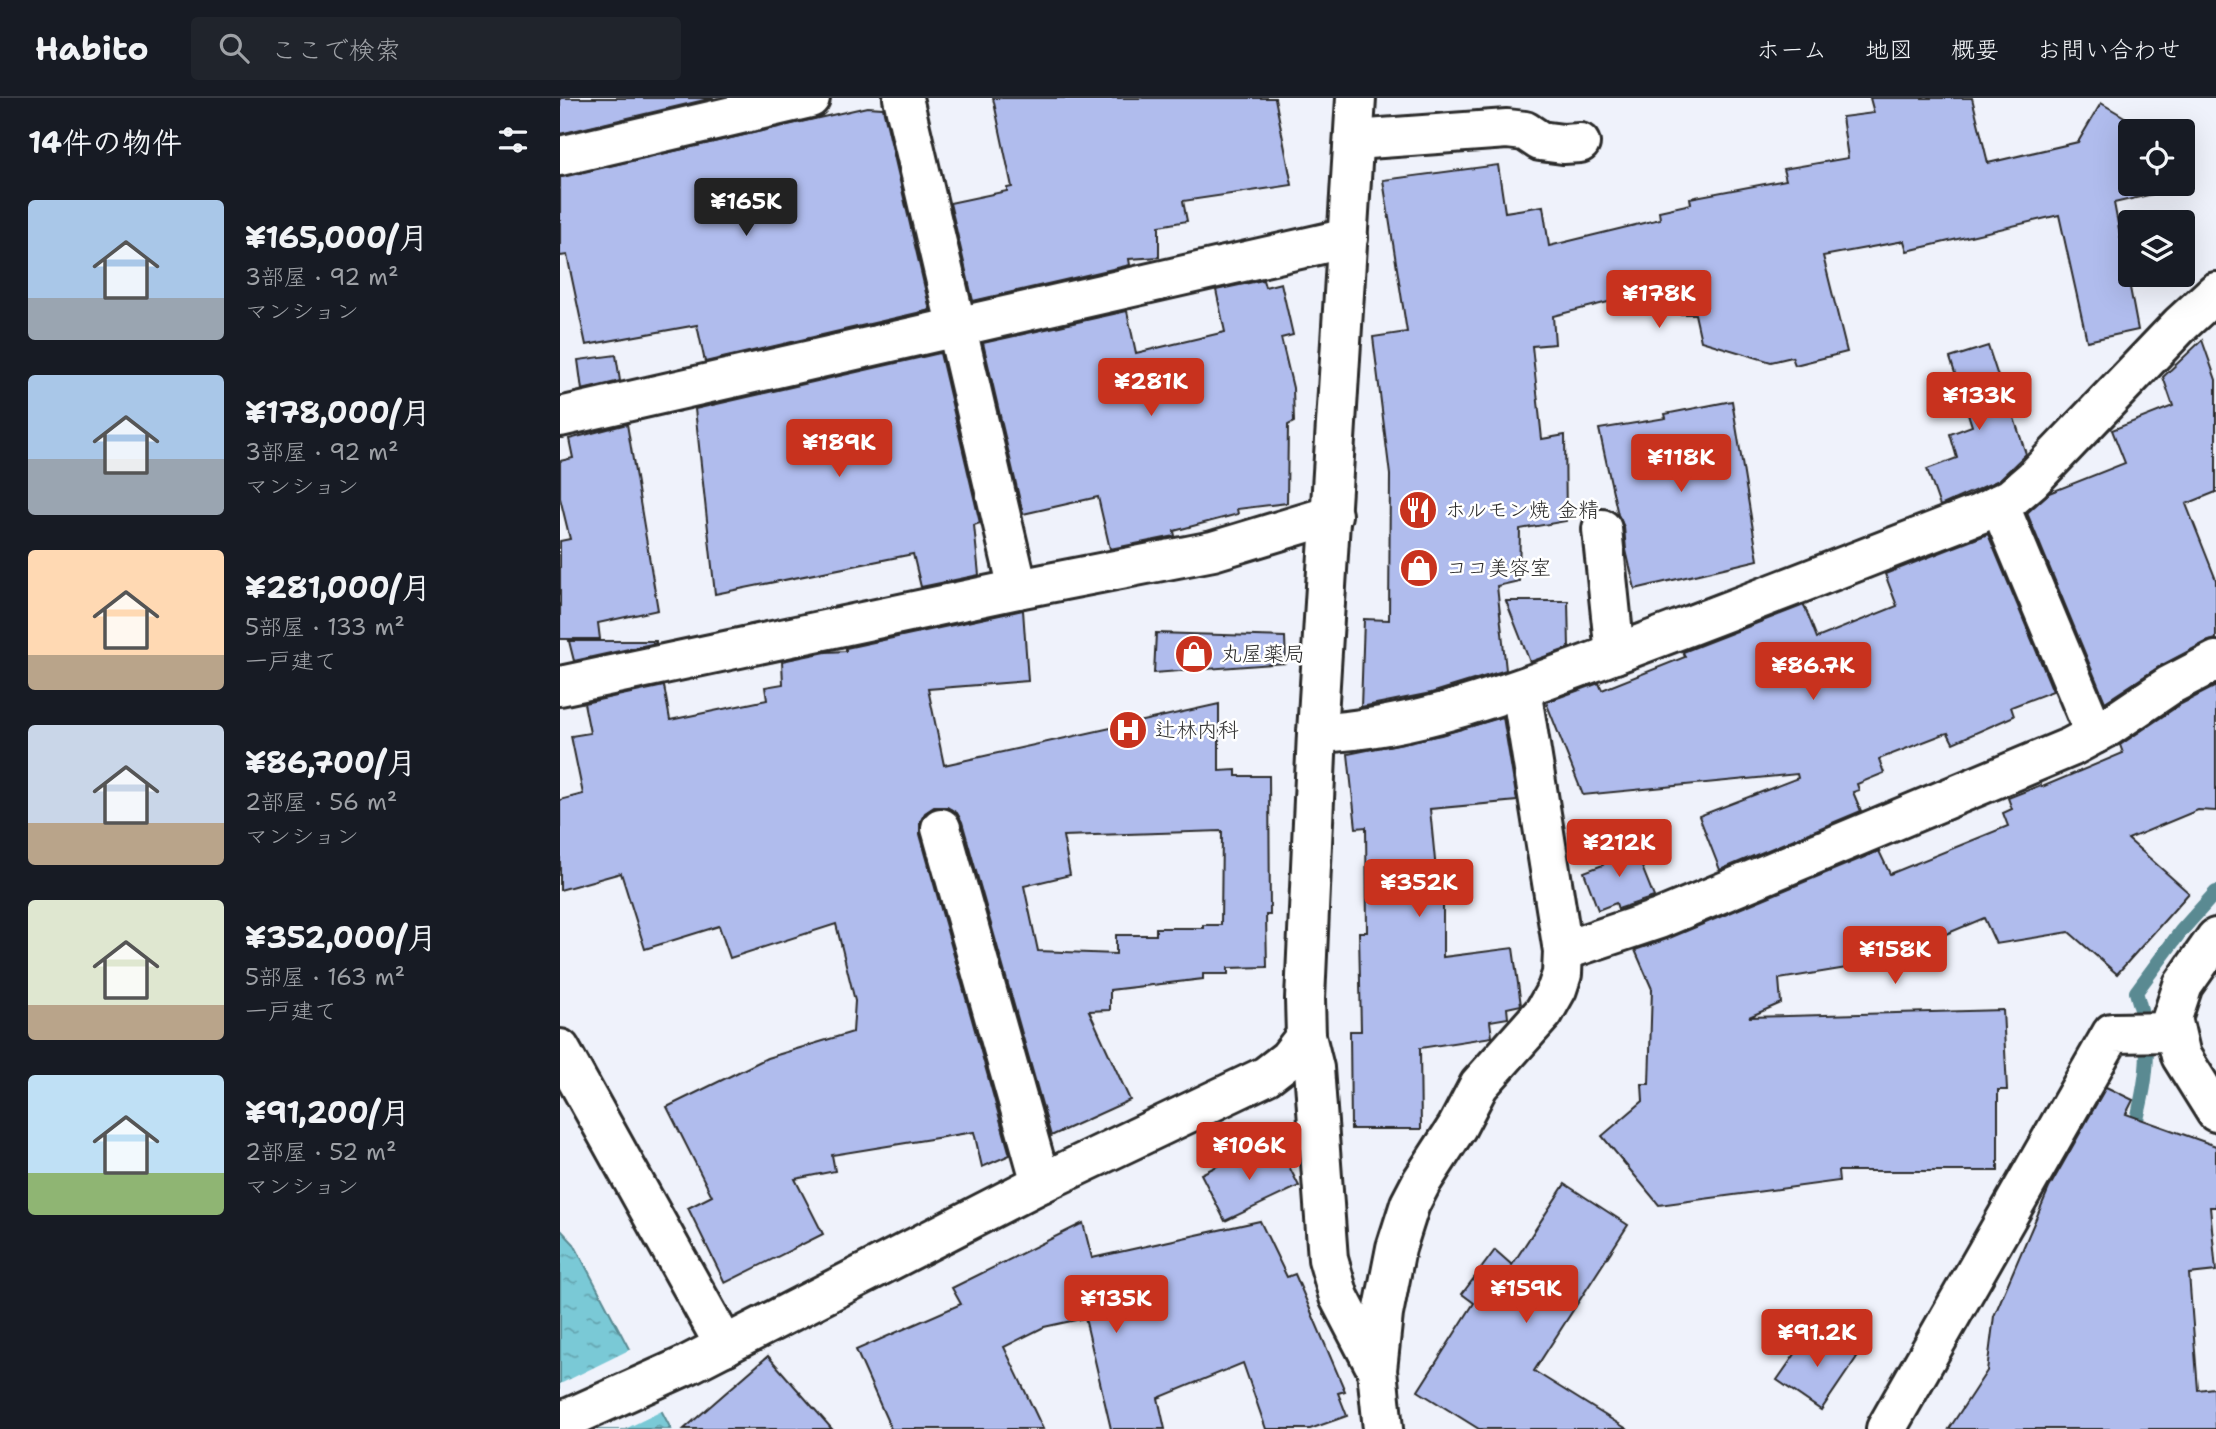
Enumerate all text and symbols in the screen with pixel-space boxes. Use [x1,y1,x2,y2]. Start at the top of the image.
search box [191,17,681,80]
text: Habito [35,26,149,71]
icon: search [215,29,253,67]
text: ここで検索 [271,32,401,67]
text: ホーム [1756,34,1827,66]
text: 地図 [1865,34,1913,66]
text: 概要 [1951,34,1999,66]
text: お問い合わせ [2037,34,2181,66]
map controls [2118,119,2195,287]
button: locate [2118,119,2195,196]
icon: filters [494,121,532,159]
text: 14件の物件 [28,122,182,163]
pin: ¥165K [697,178,795,238]
text: ¥165K [710,186,782,216]
button: layers [2118,210,2195,287]
text: ¥165,000/月 [245,217,428,258]
icon: home [84,228,168,312]
text: 3部屋 · 92 m² [245,262,399,292]
pin: ¥178K [1610,271,1708,330]
text: ¥178K [1622,278,1696,308]
text: マンション [245,296,359,326]
pin: ¥281K [1102,358,1200,418]
text: ¥281K [1114,366,1188,396]
pin: ¥133K [1930,372,2028,432]
text: ¥133K [1943,380,2015,410]
text: ¥178,000/月 [245,392,431,433]
icon: home [84,403,168,487]
pin: ¥189K [790,420,888,479]
text: ¥189K [802,427,876,457]
pin: ¥118K [1632,434,1730,494]
text: 3部屋 · 92 m² [245,437,399,467]
text: ¥118K [1647,442,1715,472]
text: マンション [245,471,359,501]
restaurant icon: ホルモン焼 金精 [1397,489,1439,531]
place label: ホルモン焼 金精 [1445,496,1599,524]
shop icon: ココ美容室 [1398,547,1440,589]
place label: ココ美容室 [1446,554,1551,582]
text: ¥281,000/月 [245,567,431,608]
icon: home [84,578,168,662]
text: 5部屋 · 133 m² [245,612,405,642]
shop icon: 丸屋薬局 [1173,633,1215,675]
place label: 丸屋薬局 [1221,640,1305,668]
pin: ¥86.7K [1756,642,1870,702]
text: 一戸建て [245,646,337,676]
text: ¥86.7K [1771,650,1855,680]
hospital icon: 辻林内科 [1107,709,1149,751]
place label: 辻林内科 [1155,716,1239,744]
text: ¥86,700/月 [245,742,416,783]
icon: home [84,753,168,837]
text: 2部屋 · 56 m² [245,787,397,817]
pin: ¥212K [1570,820,1668,879]
text: マンション [245,821,359,851]
text: ¥212K [1583,827,1655,857]
pin: ¥352K [1370,860,1468,919]
text: ¥352K [1380,867,1458,897]
text: ¥352,000/月 [245,917,437,958]
pin: ¥158K [1846,926,1944,986]
icon: home [84,928,168,1012]
text: ¥158K [1859,934,1931,964]
text: 5部屋 · 163 m² [245,962,405,992]
text: 一戸建て [245,996,337,1026]
text: ¥91,200/月 [245,1092,410,1133]
icon: home [84,1103,168,1187]
pin: ¥106K [1200,1122,1298,1182]
text: ¥106K [1212,1130,1286,1160]
text: 2部屋 · 52 m² [245,1137,397,1167]
text: マンション [245,1171,359,1201]
pin: ¥159K [1477,1266,1575,1325]
text: ¥159K [1490,1273,1562,1303]
pin: ¥135K [1067,1276,1165,1335]
text: ¥135K [1080,1283,1152,1313]
pin: ¥91.2K [1760,1310,1874,1369]
text: ¥91.2K [1777,1317,1857,1347]

